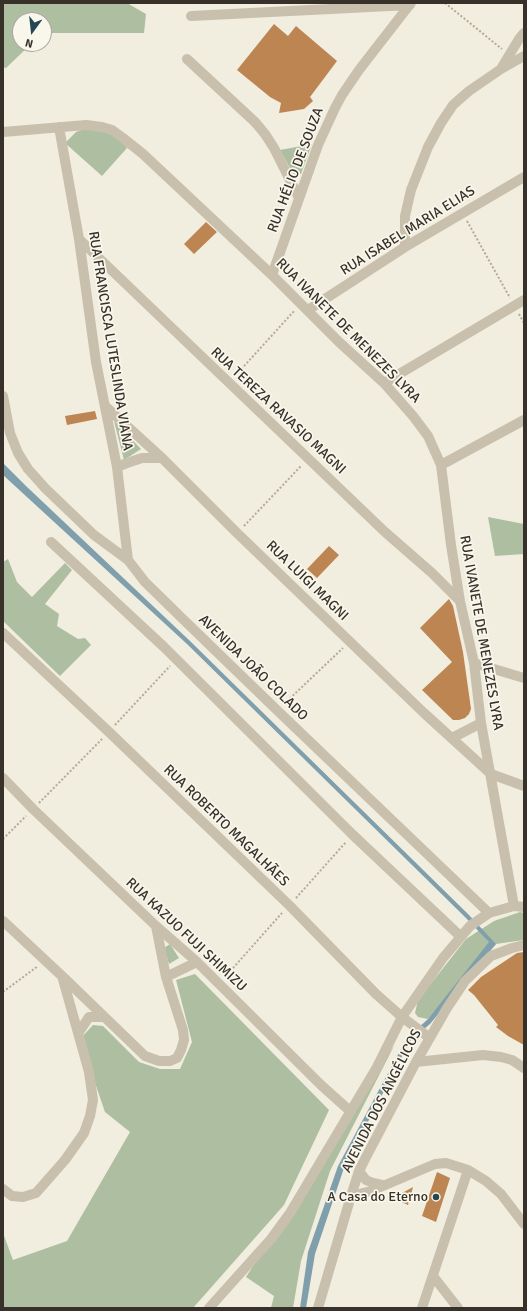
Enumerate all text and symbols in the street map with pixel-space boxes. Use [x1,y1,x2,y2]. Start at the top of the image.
north arrow [12,12,52,52]
text: N [24,36,34,50]
street label: RUA HÉLIO DE SOUZA [264,105,328,235]
street label: RUA ISABEL MARIA ELIAS [338,183,478,279]
street label: RUA FRANCISCA LUTESLINDA VIANA [84,230,136,452]
street label: RUA IVANETE DE MENEZES LYRA [272,255,424,407]
street label: RUA TEREZA RAVASIO MAGNI [207,344,349,478]
street label: RUA IVANETE DE MENEZES LYRA [456,534,506,732]
street label: RUA LUIGI MAGNI [262,538,352,624]
street label: AVENIDA JOÃO COLADO [195,611,311,725]
street label: RUA ROBERTO MAGALHÃES [160,762,292,890]
street label: RUA KAZUO FUJI SHIMIZU [122,875,250,995]
street label: AVENIDA DOS ANGÉLICOS [338,1026,426,1176]
place label: A Casa do Eterno [327,1189,428,1205]
marker: A Casa do Eterno [431,1192,441,1202]

